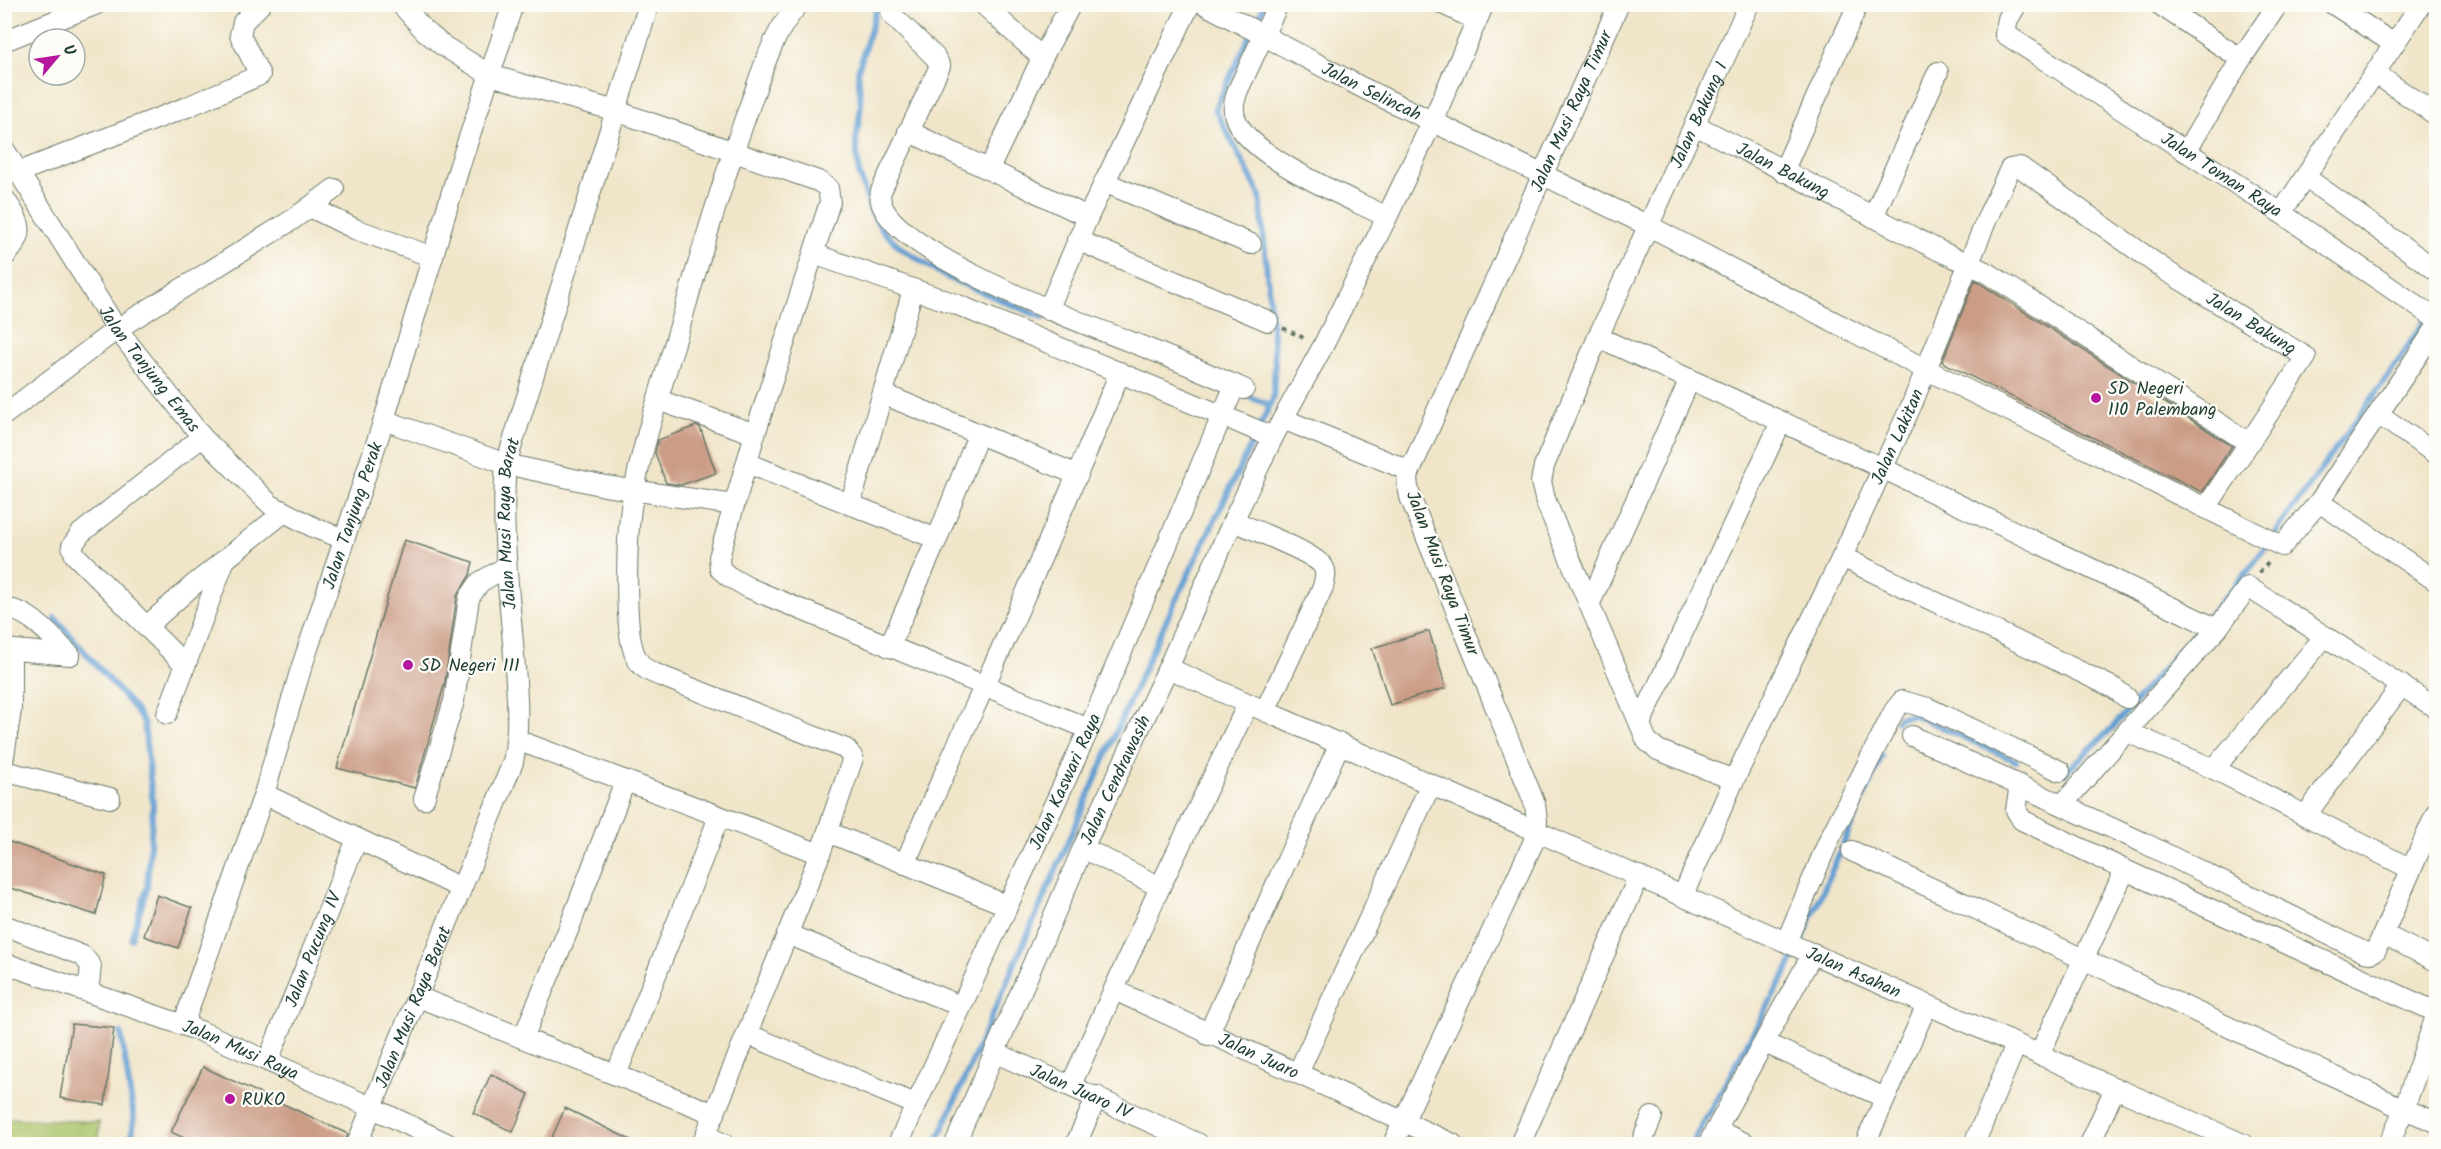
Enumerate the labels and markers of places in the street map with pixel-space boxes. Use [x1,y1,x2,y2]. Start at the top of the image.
place label: SD Negeri 110 Palembang [2108,375,2217,425]
marker: SD Negeri 110 Palembang [2089,391,2103,405]
place label: SD Negeri 111 [420,652,520,681]
marker: SD Negeri 111 [401,658,415,672]
place label: RUKO [242,1086,285,1115]
marker: RUKO [223,1092,237,1106]

